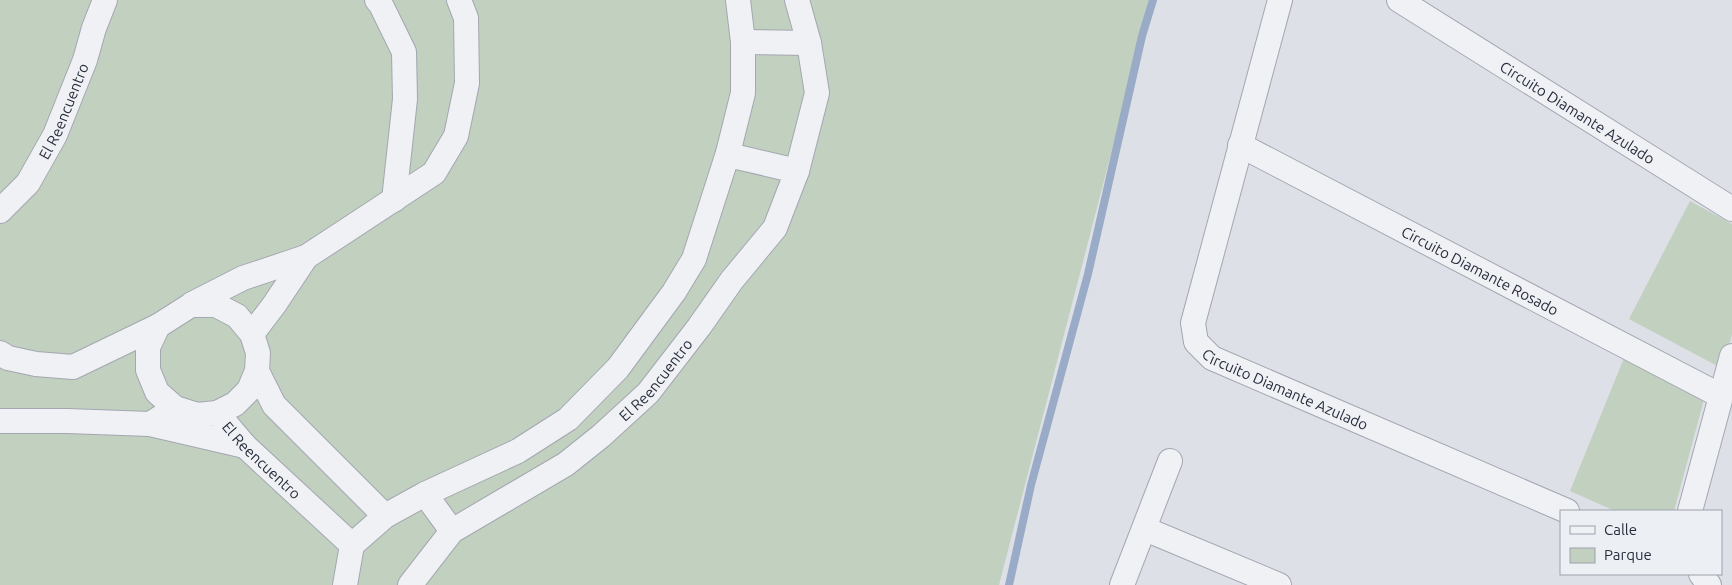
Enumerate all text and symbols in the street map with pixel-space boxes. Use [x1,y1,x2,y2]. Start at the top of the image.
street label: Circuito Diamante Azulado [1497,57,1658,167]
street label: El Reencuentro [35,60,91,162]
street label: Circuito Diamante Rosado [1399,222,1562,318]
street label: El Reencuentro [615,335,695,424]
street label: Circuito Diamante Azulado [1199,345,1371,433]
street label: El Reencuentro [219,418,305,502]
legend [1560,510,1722,575]
text: Calle [1604,521,1637,538]
text: Parque [1604,546,1652,563]

